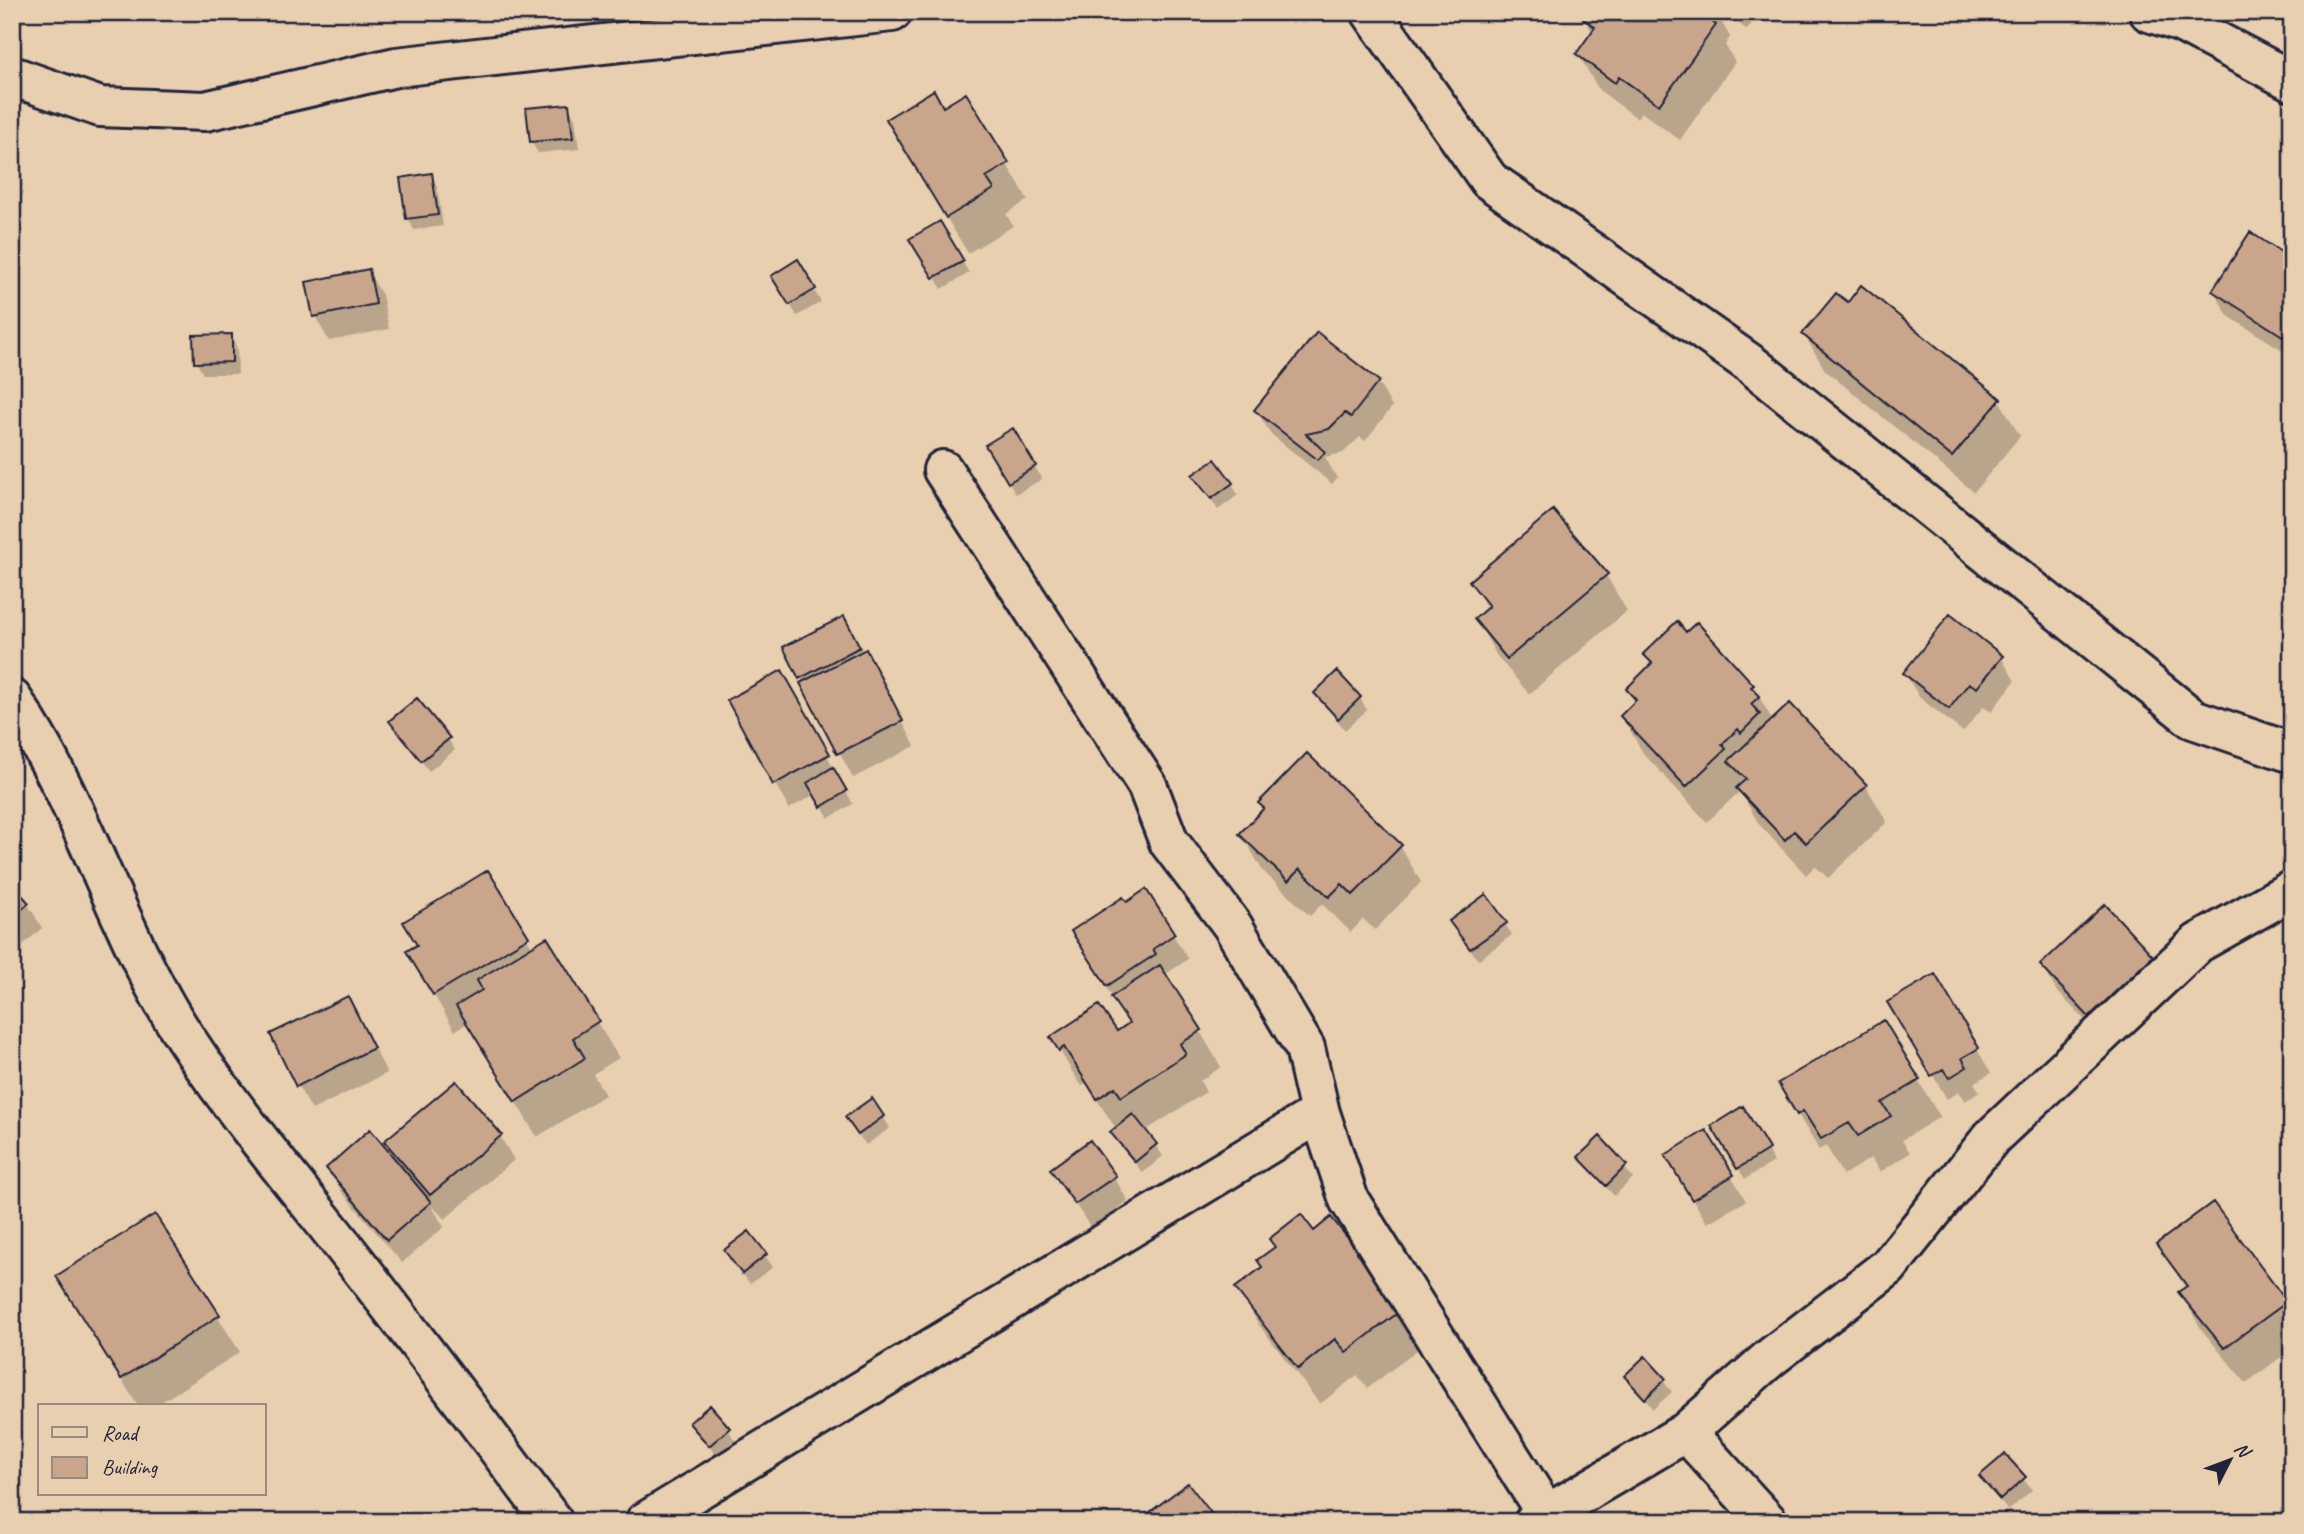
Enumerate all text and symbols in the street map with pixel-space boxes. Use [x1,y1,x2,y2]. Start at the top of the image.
legend [38,1404,266,1496]
text: Road [102,1420,141,1446]
north arrow [2196,1426,2266,1496]
text: N [2229,1437,2257,1464]
text: Building [102,1454,159,1480]

